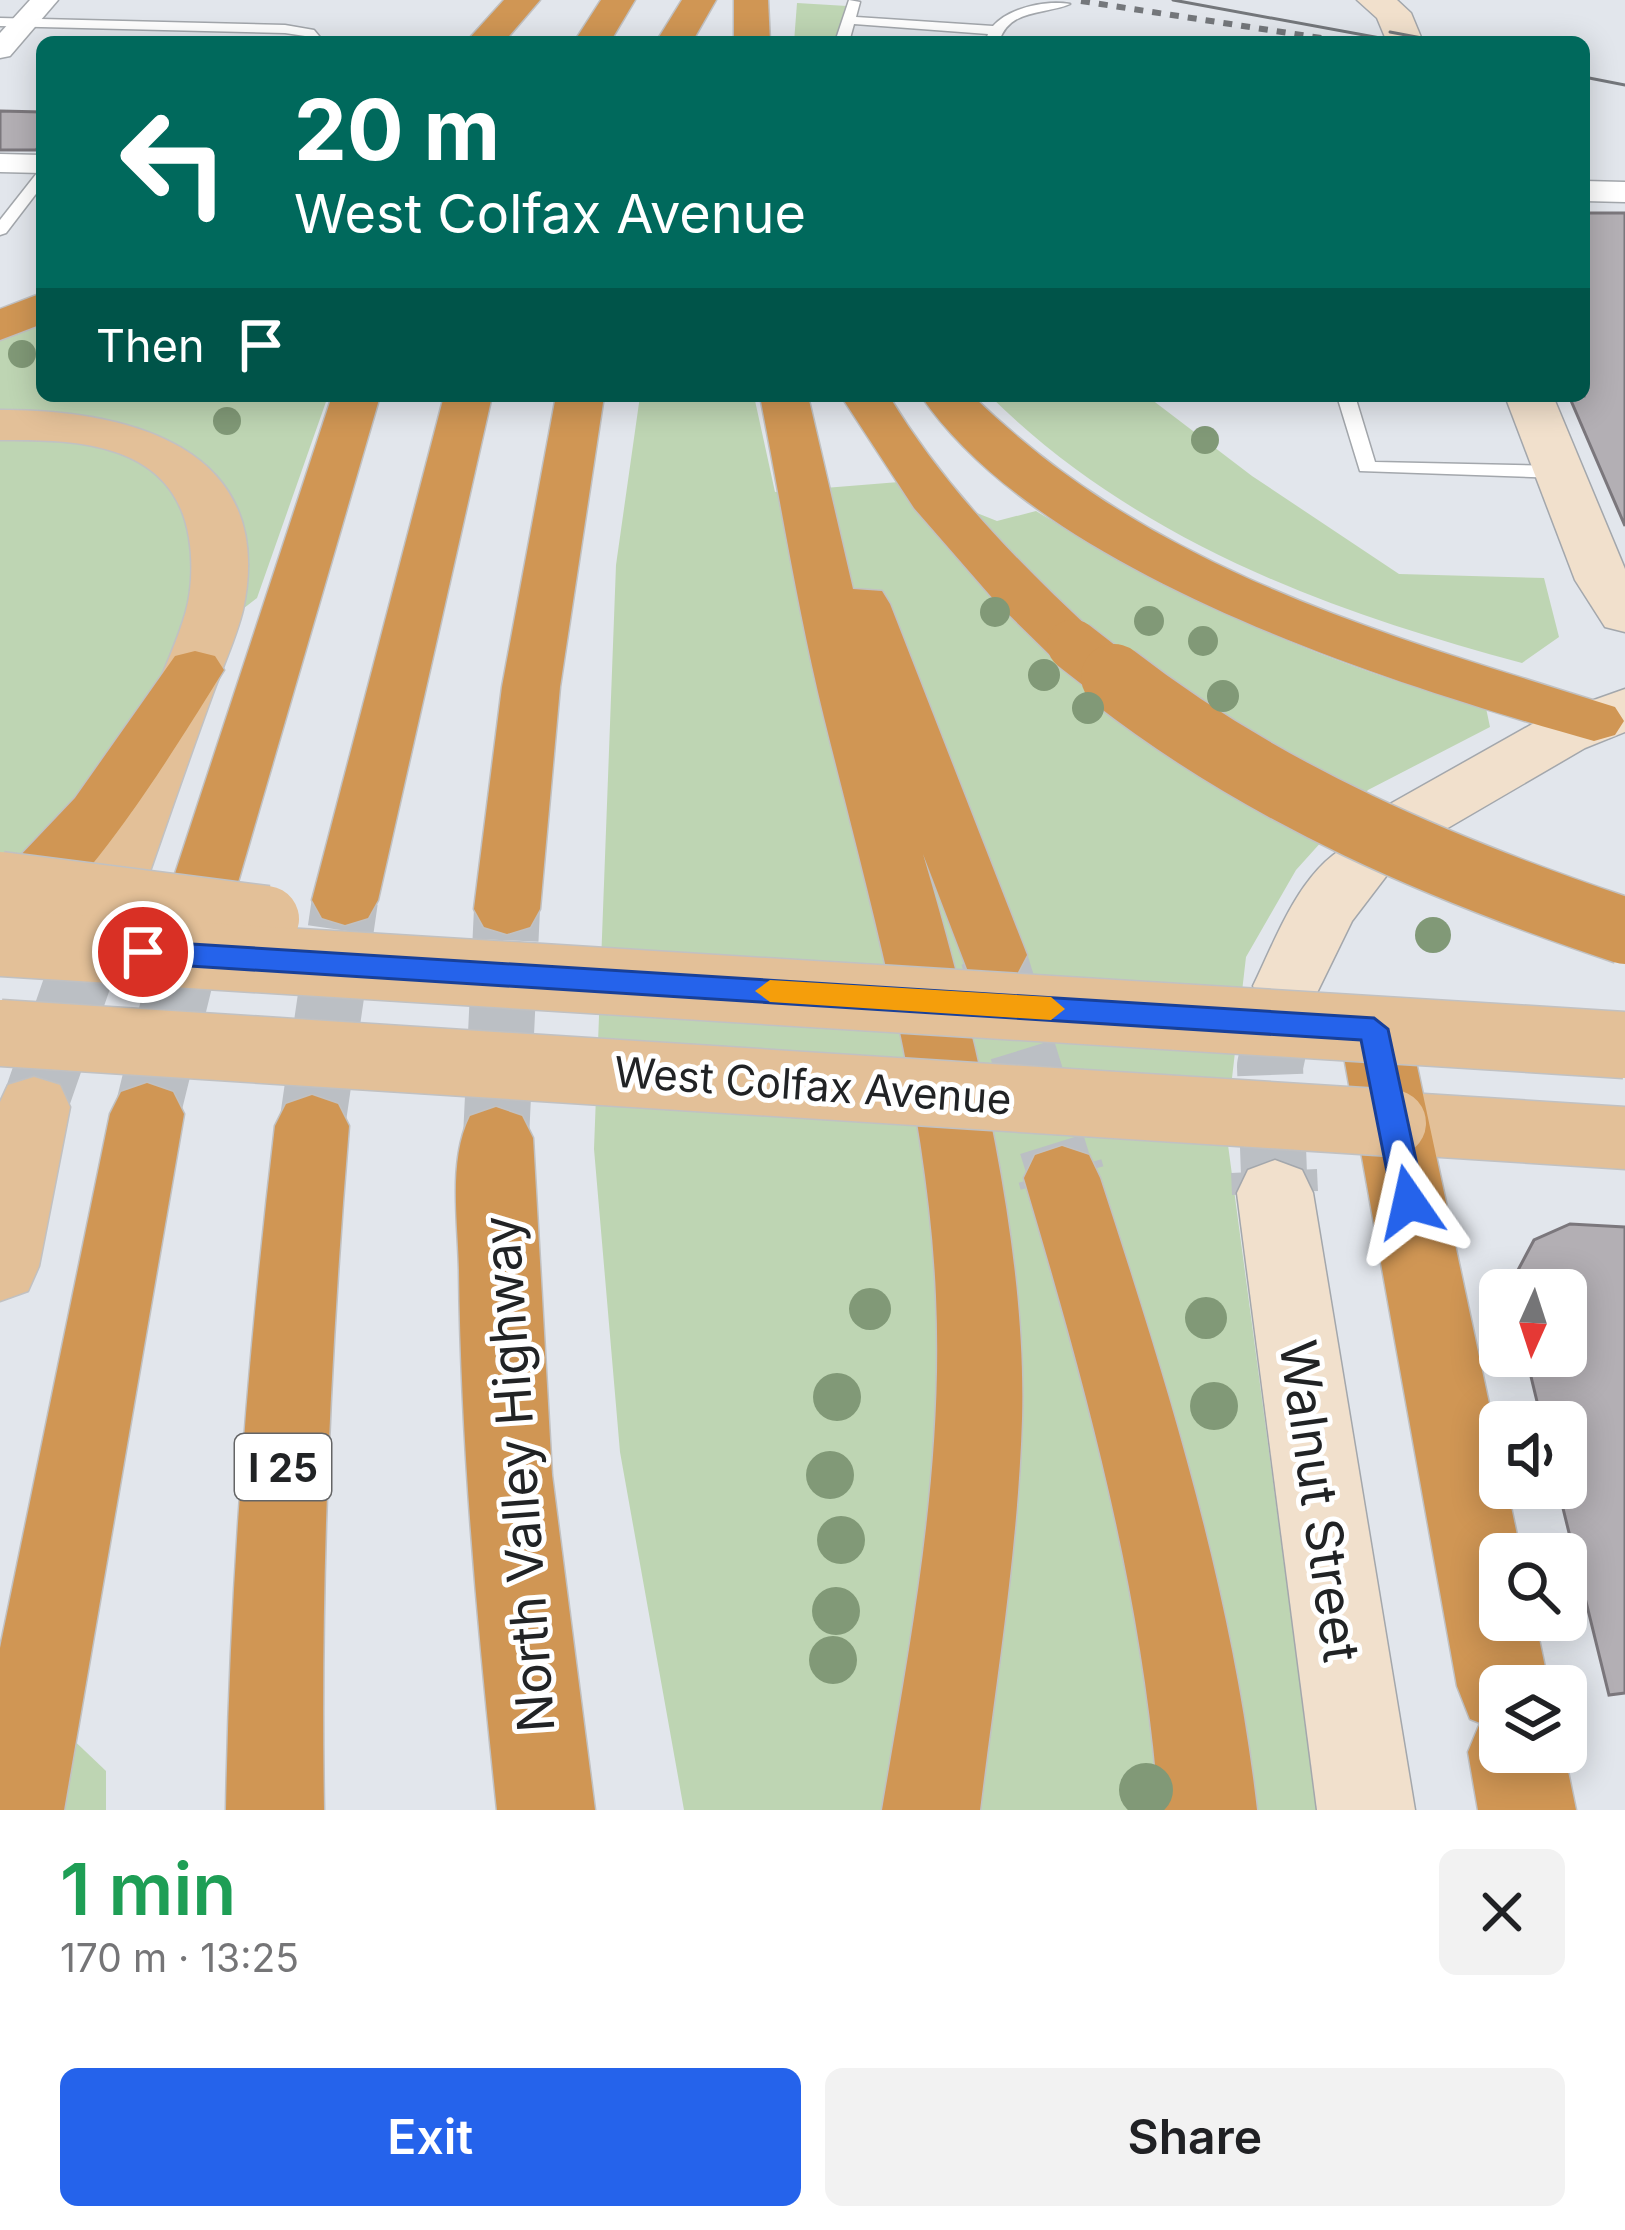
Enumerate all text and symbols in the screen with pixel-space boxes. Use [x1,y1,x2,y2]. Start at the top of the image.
text: 20 m [294,79,500,180]
icon: left [96,84,252,240]
text: West Colfax Avenue [294,181,806,246]
icon: arrive [228,312,294,378]
text: Then [96,318,204,373]
pin [92,901,194,1003]
icon: arrive [110,919,176,985]
street label: West Colfax Avenue [613,1046,1013,1124]
position arrow [1346,1139,1472,1265]
street label: North Valley Highway [470,1214,566,1734]
north arrow [1479,1269,1587,1377]
map controls [1479,1269,1587,1773]
street label: Walnut Street [1267,1336,1373,1666]
button: sound [1479,1401,1587,1509]
road number: I 25 [235,1434,331,1500]
button: search [1479,1533,1587,1641]
button: layers [1479,1665,1587,1773]
text: 1 min [60,1845,236,1932]
button: close [1439,1849,1565,1975]
text: 170 m · 13:25 [60,1934,299,1981]
button: Exit [60,2068,801,2206]
button: Share [825,2068,1565,2206]

